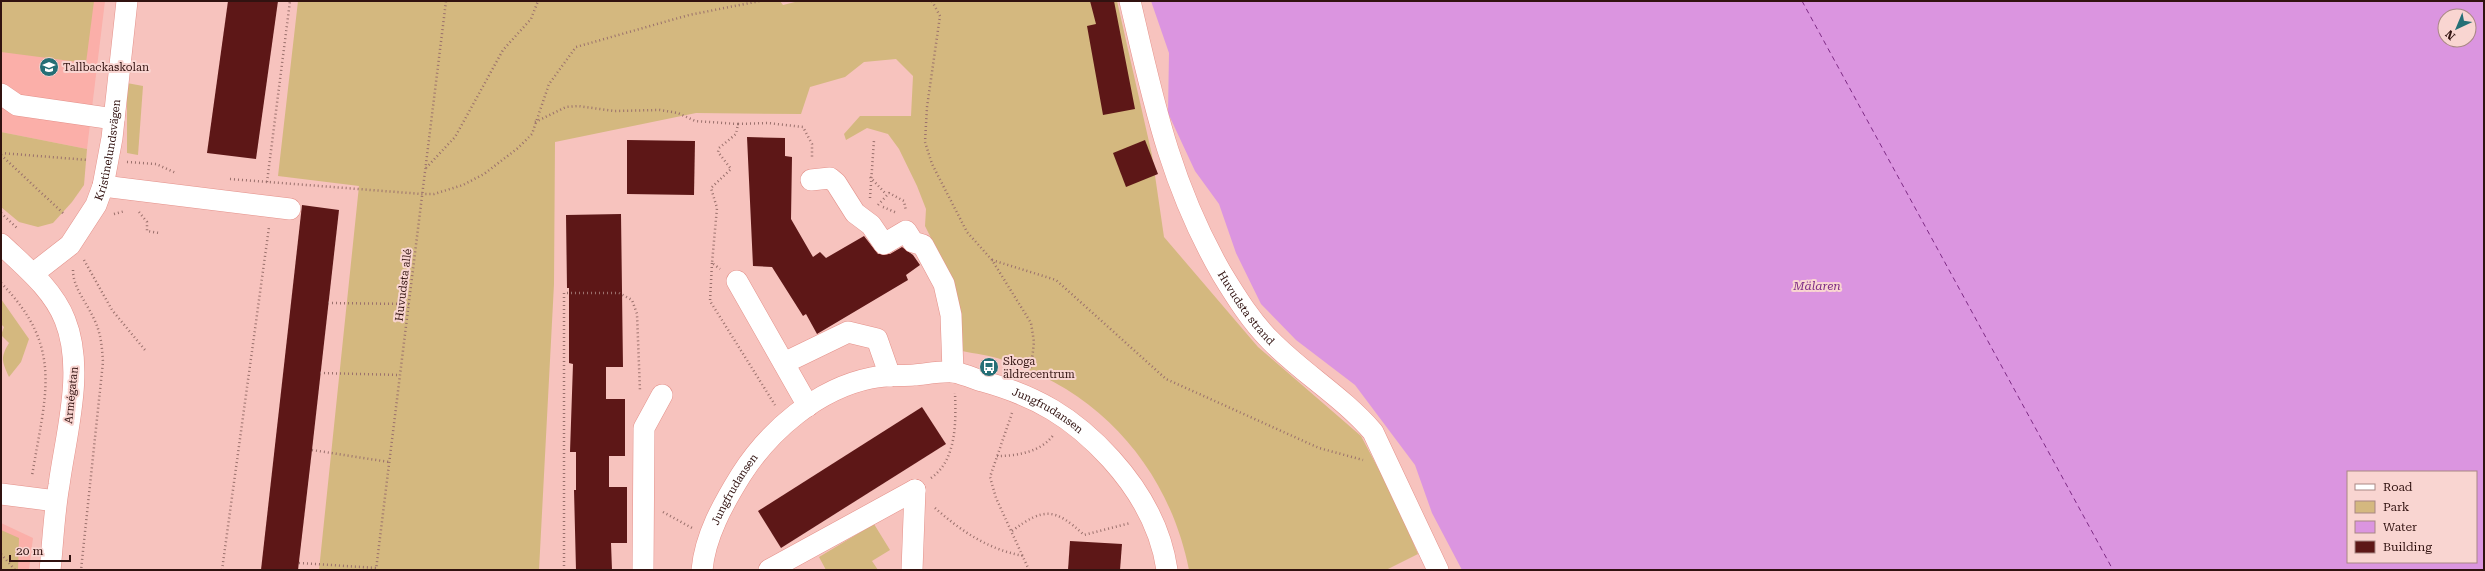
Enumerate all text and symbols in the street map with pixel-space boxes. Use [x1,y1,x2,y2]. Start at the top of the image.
north arrow [2437,8,2477,48]
text: N [2442,27,2458,42]
school or university icon: Tallbackaskolan [38,56,60,78]
place label: Tallbackaskolan [63,61,149,74]
street label: Kristinelundsvägen [92,99,123,202]
street label: Huvudsta allé [393,248,414,322]
street label: Huvudsta strand [1215,269,1277,348]
water label: Mälaren [1792,279,1841,293]
place label: Skoga äldrecentrum [1003,355,1075,381]
bus stop icon: Skoga äldrecentrum [978,356,1000,378]
street label: Armégatan [62,366,81,424]
street label: Jungfrudansen [1010,385,1086,436]
street label: Jungfrudansen [709,451,761,527]
legend [2347,471,2477,563]
text: Road [2383,480,2413,494]
text: Park [2383,500,2410,514]
text: Water [2383,520,2417,534]
scale bar [10,537,70,563]
text: Building [2383,540,2432,554]
text: 20 m [16,544,43,558]

